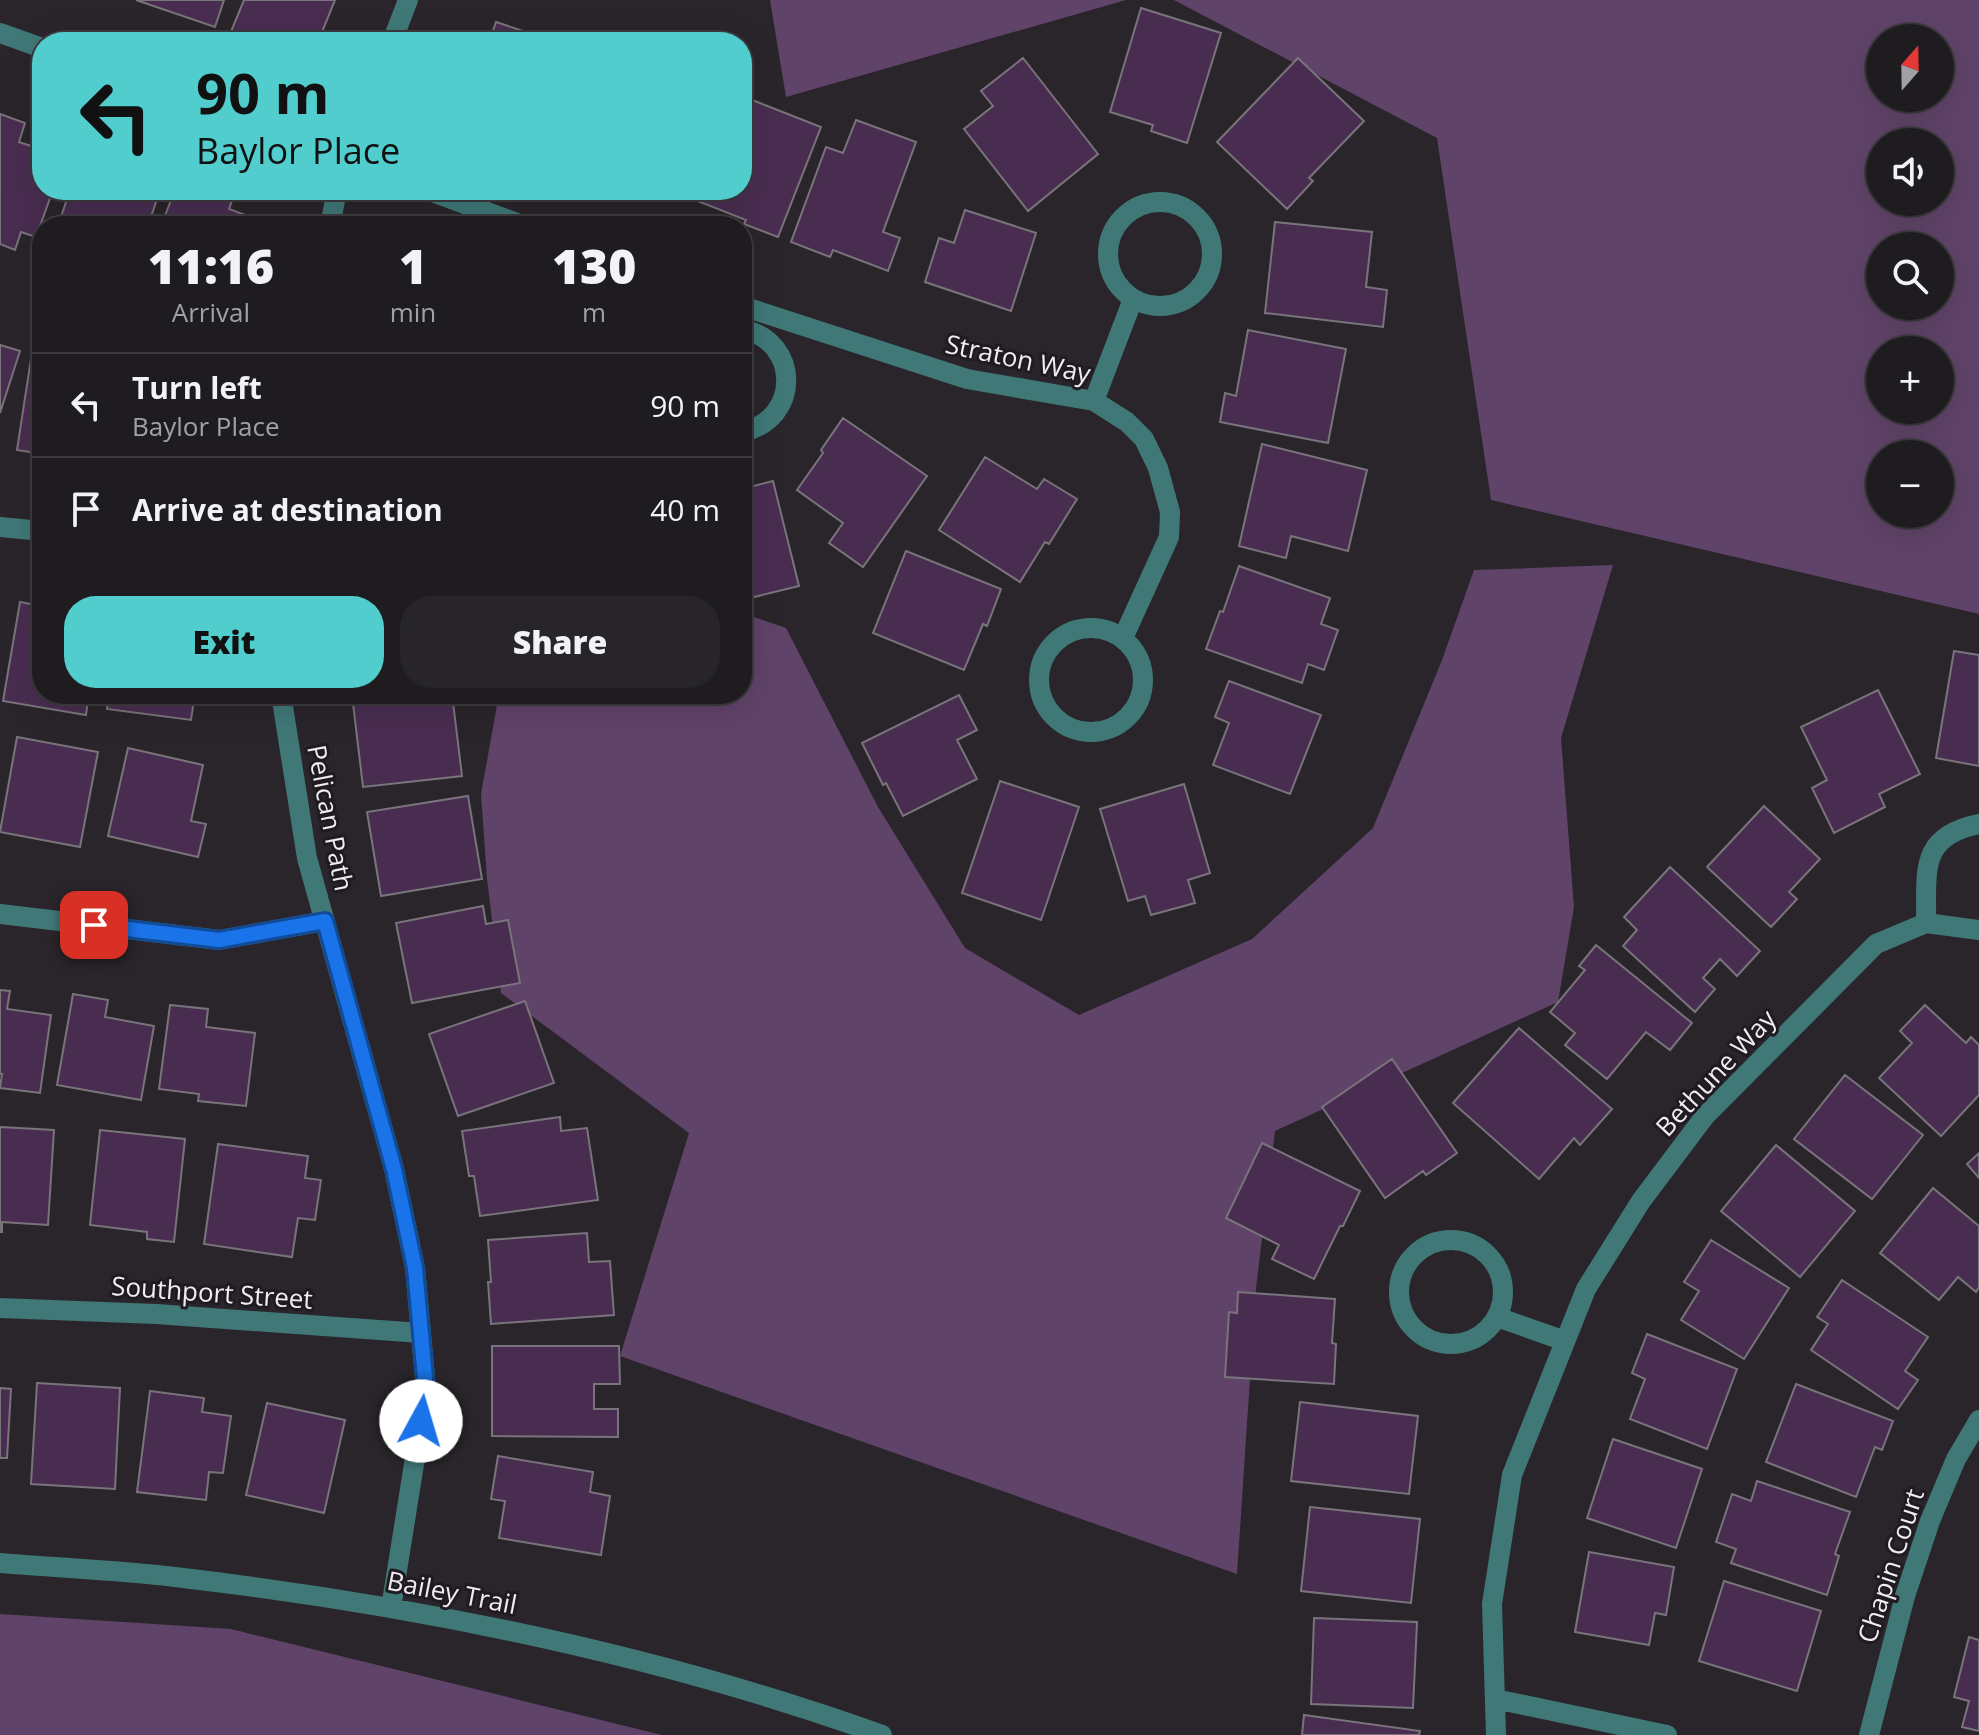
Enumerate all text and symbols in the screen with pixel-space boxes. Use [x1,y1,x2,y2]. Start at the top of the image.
north arrow [1866,24,1954,112]
map controls [1866,24,1954,528]
text: 90 m [196,54,330,130]
icon: left [64,64,168,168]
text: Baylor Place [196,126,400,175]
button: sound [1866,128,1954,216]
button: search [1866,232,1954,320]
text: 11:16 [148,233,274,298]
text: 1 [399,233,427,298]
text: 130 [552,233,636,298]
text: Arrival [172,294,250,330]
text: min [390,294,436,330]
text: m [582,294,606,330]
street label: Straton Way [942,325,1095,391]
button: + [1866,336,1954,424]
text: Turn left [132,367,262,408]
icon: left [64,383,108,427]
text: 90 m [650,385,720,426]
text: Baylor Place [132,408,280,444]
button: − [1866,440,1954,528]
icon: arrive [64,487,108,531]
text: Arrive at destination [132,489,443,530]
text: 40 m [650,489,720,530]
button: Exit [64,596,384,688]
button: Share [400,596,720,688]
street label: Pelican Path [299,742,363,894]
pin [60,891,128,959]
icon: arrive [72,903,116,947]
street label: Bethune Way [1647,1000,1784,1144]
street label: Southport Street [110,1267,314,1317]
position arrow [379,1379,463,1463]
street label: Chapin Court [1848,1484,1932,1647]
street label: Bailey Trail [384,1562,520,1622]

